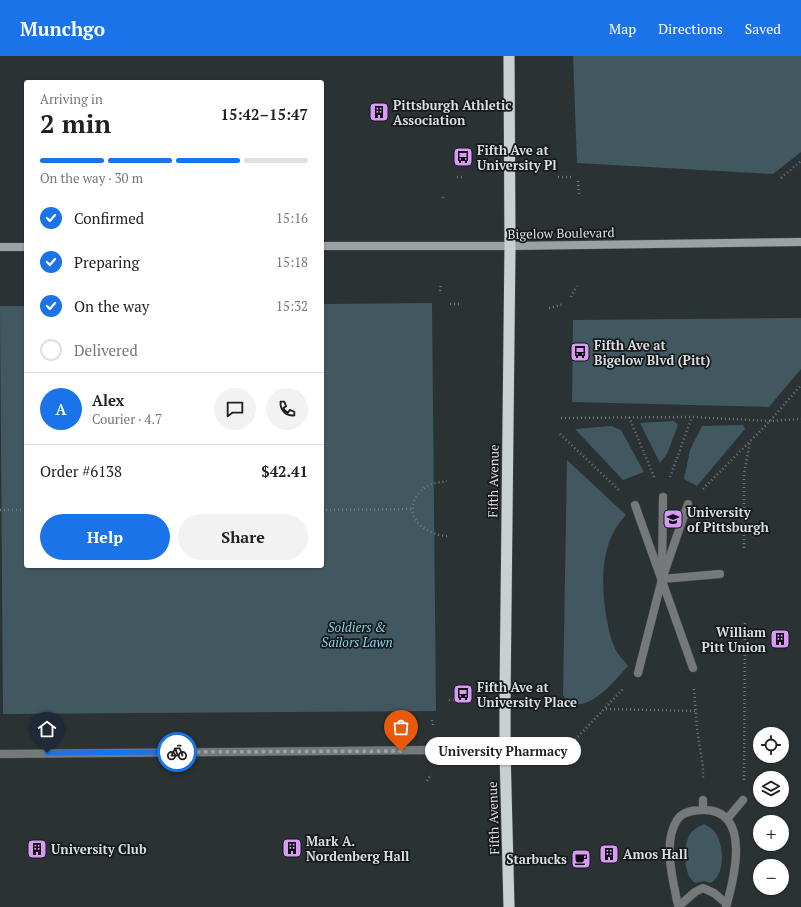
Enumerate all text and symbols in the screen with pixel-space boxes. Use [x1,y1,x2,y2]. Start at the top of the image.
text: Munchgo [20,16,105,41]
text: Map [609,19,636,38]
text: Directions [658,19,723,38]
text: Saved [745,19,781,38]
text: Arriving in [40,90,103,108]
place label: Pittsburgh Athletic Association [393,96,512,129]
building icon: Pittsburgh Athletic Association [368,101,390,123]
text: 15:42–15:47 [221,104,308,124]
text: 2 min [40,106,111,140]
place label: Fifth Ave at University Pl [477,141,557,174]
bus stop icon: Fifth Ave at University Pl [452,146,474,168]
text: On the way · 30 m [40,169,143,187]
icon: check [40,207,62,229]
text: Confirmed [74,208,144,228]
text: 15:16 [276,209,308,227]
street label: Bigelow Boulevard [507,223,615,243]
icon: check [40,251,62,273]
text: Preparing [74,252,139,272]
text: 15:18 [276,253,308,271]
icon: check [40,295,62,317]
text: On the way [74,296,149,316]
text: 15:32 [276,297,308,315]
place label: Fifth Ave at Bigelow Blvd (Pitt) [594,336,710,369]
text: Delivered [74,340,138,360]
bus stop icon: Fifth Ave at Bigelow Blvd (Pitt) [569,341,591,363]
button: chat [214,388,256,430]
button: phone [266,388,308,430]
text: Alex [92,390,124,410]
text: A [56,399,66,419]
text: Courier · 4.7 [92,410,162,428]
street label: Fifth Avenue [483,444,503,518]
text: Order #6138 [40,461,122,481]
text: $42.41 [261,461,308,481]
place label: University of Pittsburgh [687,503,770,536]
school or university icon: University of Pittsburgh [662,508,684,530]
button: Help [40,514,170,560]
button: Share [178,514,308,560]
park label: Soldiers & Sailors Lawn [321,618,393,651]
place label: William Pitt Union [702,623,767,656]
building icon: William Pitt Union [769,628,791,650]
place label: Fifth Ave at University Place [477,678,577,711]
bus stop icon: Fifth Ave at University Place [452,683,474,705]
pin [384,710,418,751]
pin [30,712,64,753]
icon: bag [390,716,412,738]
icon: home [36,718,58,740]
map controls [753,727,789,895]
button: locate [753,727,789,763]
courier [157,732,197,772]
callout: University Pharmacy [425,737,581,765]
icon: bike [166,741,188,763]
text: University Pharmacy [439,742,567,760]
button: layers [753,771,789,807]
street label: Fifth Avenue [483,781,503,855]
button: + [753,815,789,851]
place label: Mark A. Nordenberg Hall [306,832,409,865]
building icon: Mark A. Nordenberg Hall [281,837,303,859]
building icon: University Club [26,838,48,860]
place label: University Club [51,840,147,858]
building icon: Amos Hall [598,843,620,865]
place label: Amos Hall [623,845,687,863]
cafe icon: Starbucks [570,848,592,870]
place label: Starbucks [506,850,567,868]
button: − [753,859,789,895]

